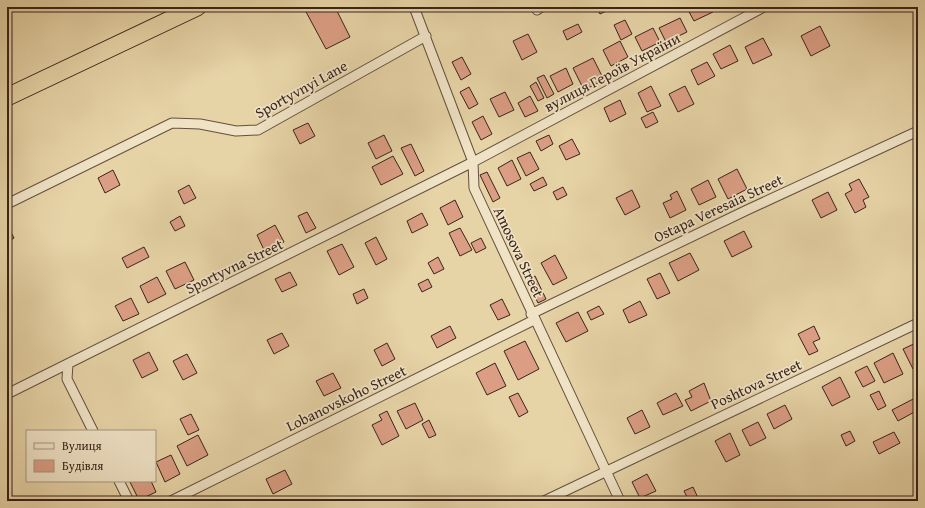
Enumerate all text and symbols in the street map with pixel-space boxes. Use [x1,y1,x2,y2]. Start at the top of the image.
street label: вулиця Героїв України [540,27,684,117]
street label: Sportyvnyi Lane [251,55,351,123]
street label: Ostapa Veresaia Street [650,169,787,247]
street label: Amosova Street [489,203,549,301]
street label: Sportyvna Street [182,233,287,299]
street label: Poshtova Street [707,353,806,414]
street label: Lobanovskoho Street [282,359,410,436]
legend [26,430,156,482]
text: Вулиця [62,437,102,454]
text: Будівля [62,457,103,474]

